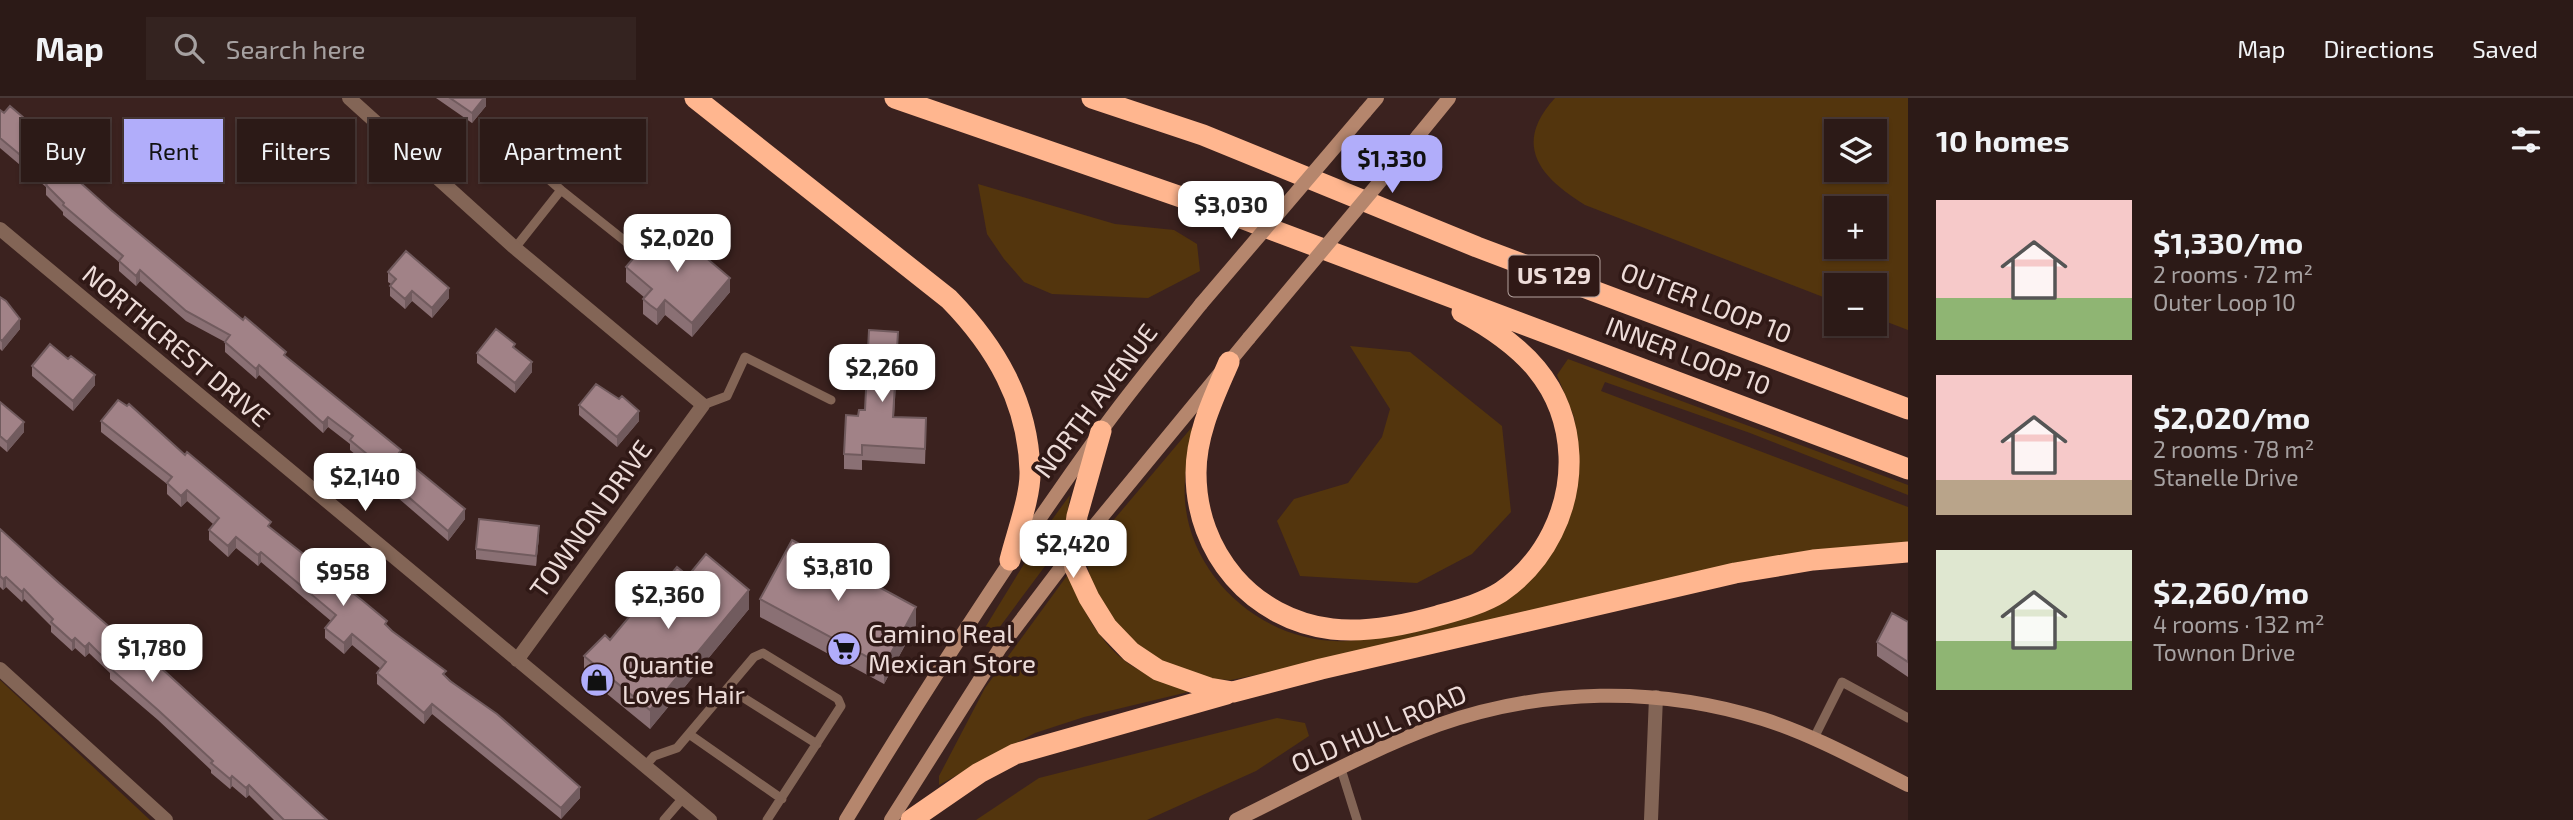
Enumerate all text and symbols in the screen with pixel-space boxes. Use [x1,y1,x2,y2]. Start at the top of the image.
search box [146,17,636,80]
text: Map [35,28,104,68]
icon: search [170,29,208,67]
text: Search here [226,33,365,64]
text: Map [2237,34,2285,63]
text: Directions [2323,34,2434,63]
text: Saved [2472,34,2538,63]
chip: Buy [21,119,110,182]
chip: Rent [124,119,223,182]
chip: Filters [237,119,355,182]
chip: New [369,119,466,182]
chip: Apartment [480,119,646,182]
map controls [1824,119,1887,336]
button: layers [1824,119,1887,182]
icon: filters [2507,121,2545,159]
text: 10 homes [1936,122,2069,158]
pin: $1,330 [1335,136,1449,195]
text: $1,330 [1357,144,1427,172]
pin: $3,030 [1174,181,1288,241]
text: $3,030 [1194,190,1268,218]
button: + [1824,196,1887,259]
pin: $2,020 [620,214,734,274]
text: $2,020 [640,223,714,251]
text: $1,330/mo [2153,224,2303,260]
icon: home [1992,228,2076,312]
street label: OUTER LOOP 10 [1617,255,1796,348]
road number: US 129 [1508,256,1600,296]
street label: NORTHCREST DRIVE [77,257,277,432]
text: 2 rooms · 72 m² [2153,260,2313,288]
button: − [1824,273,1887,336]
text: Outer Loop 10 [2153,288,2296,316]
street label: INNER LOOP 10 [1602,309,1775,400]
street label: NORTH AVENUE [1027,317,1163,483]
pin: $2,260 [825,344,939,404]
text: $2,260 [845,353,919,381]
text: $2,020/mo [2153,399,2310,435]
icon: home [1992,403,2076,487]
street label: TOWNON DRIVE [522,433,657,603]
text: 2 rooms · 78 m² [2153,435,2314,463]
pin: $2,140 [308,454,422,513]
text: $2,140 [330,462,400,490]
text: Stanelle Drive [2153,463,2299,491]
pin: $2,420 [1016,520,1130,580]
text: $2,420 [1036,529,1110,557]
pin: $3,810 [781,544,895,603]
pin: $958 [302,548,384,608]
text: $3,810 [803,552,873,580]
text: $958 [316,557,370,585]
pin: $2,360 [611,572,725,631]
text: $2,260/mo [2153,574,2309,610]
icon: home [1992,578,2076,662]
text: $2,360 [631,580,705,608]
text: 4 rooms · 132 m² [2153,610,2325,638]
place label: Camino Real Mexican Store [868,617,1036,678]
pin: $1,780 [95,624,209,684]
supermarket icon: Camino Real Mexican Store [825,630,863,668]
text: $1,780 [117,633,187,661]
text: Townon Drive [2153,638,2295,666]
place label: Quantie Loves Hair [622,648,745,709]
shop icon: Quantie Loves Hair [578,661,616,699]
street label: OLD HULL ROAD [1286,677,1471,778]

